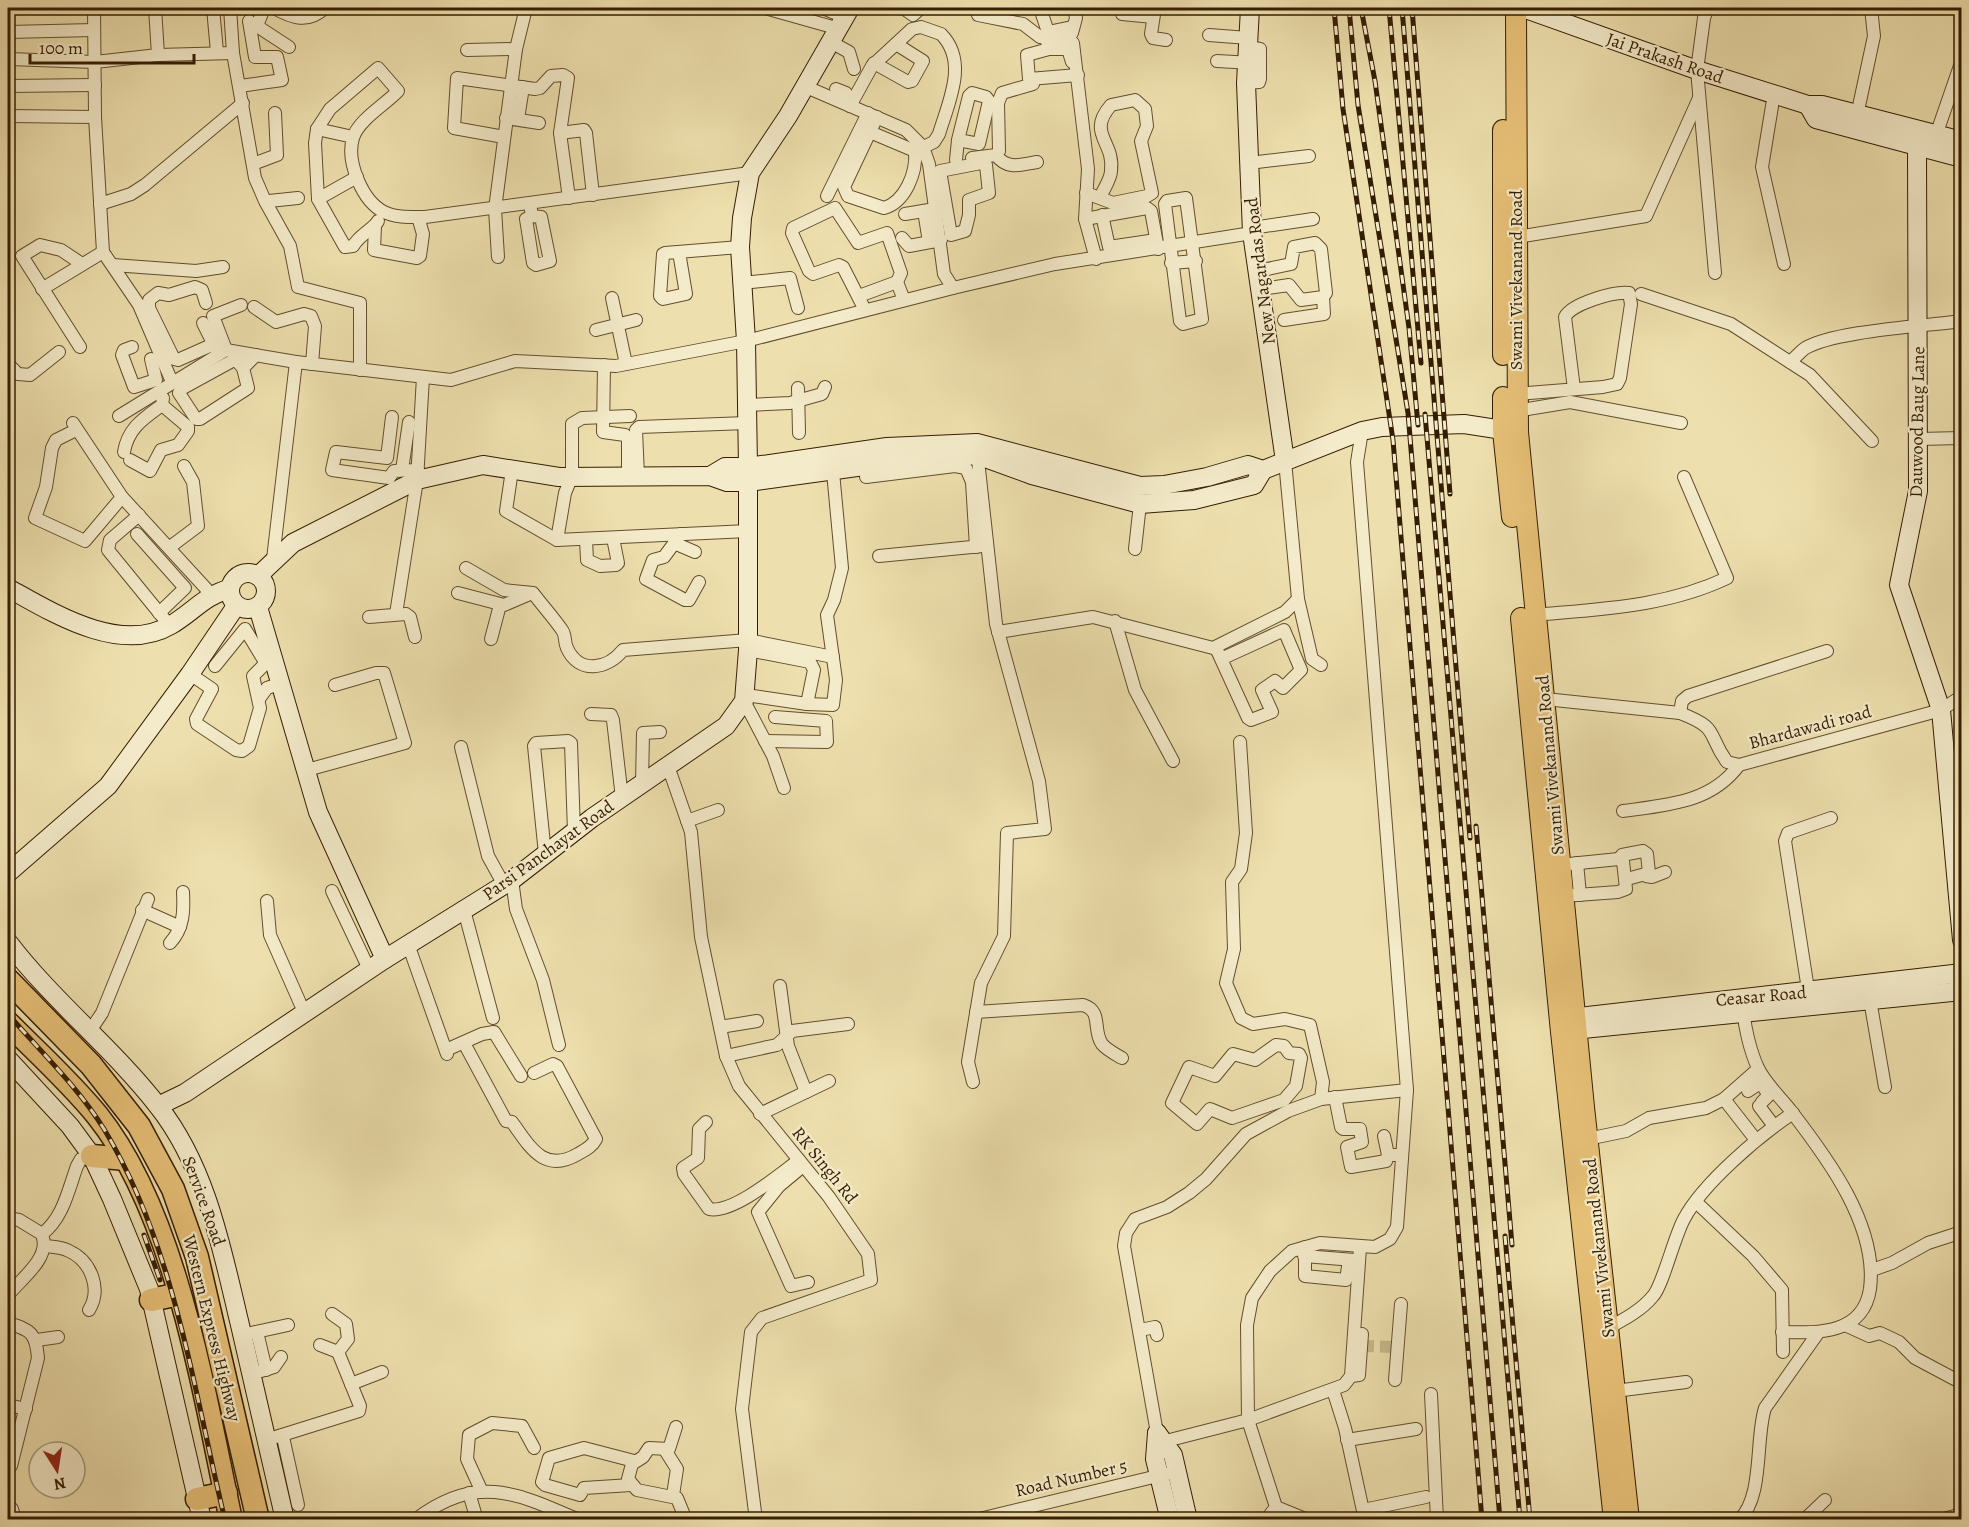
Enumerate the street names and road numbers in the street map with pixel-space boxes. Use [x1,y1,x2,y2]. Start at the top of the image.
street label: Jai Prakash Road [1603,27,1727,89]
street label: Swami Vivekanand Road [1504,189,1528,370]
street label: New Nagardas Road [1239,196,1281,346]
street label: Dauwood Baug Lane [1904,346,1930,498]
street label: Swami Vivekanand Road [1530,674,1570,856]
street label: Bhardawadi road [1746,699,1874,755]
street label: Parsi Panchayat Road [477,794,619,906]
street label: Ceasar Road [1715,980,1808,1012]
street label: RK Singh Rd [787,1122,864,1209]
street label: Service Road [177,1153,231,1250]
street label: Swami Vivekanand Road [1578,1157,1620,1339]
street label: Western Express Highway [177,1231,247,1425]
street label: Road Number 5 [1013,1453,1129,1503]

